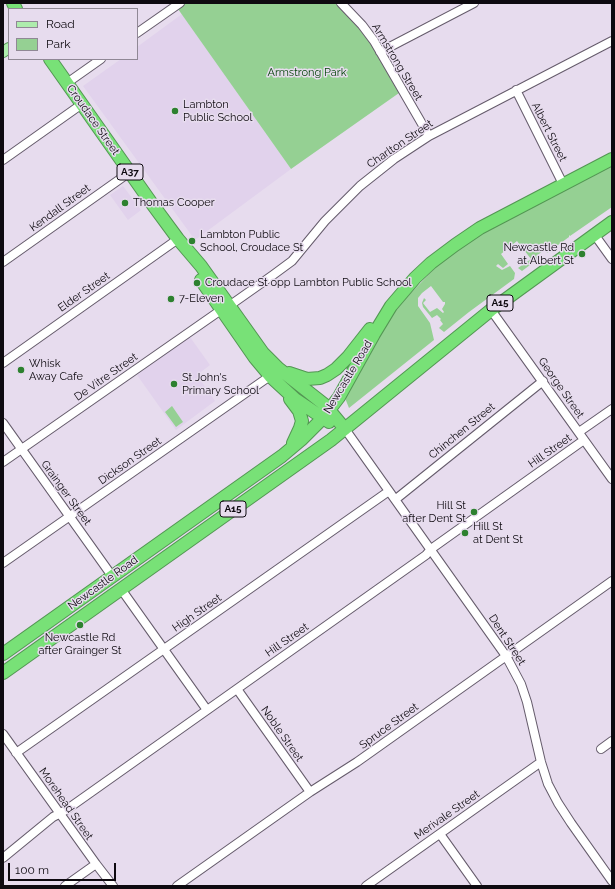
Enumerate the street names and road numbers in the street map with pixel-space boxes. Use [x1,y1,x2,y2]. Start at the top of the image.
street label: Armstrong Street [369,21,425,103]
street label: Croudace Street [64,82,122,158]
street label: Albert Street [528,100,570,164]
street label: Charlton Street [365,117,435,171]
road number: A37 [117,164,143,180]
street label: Kendall Street [27,182,93,234]
street label: Elder Street [56,269,112,315]
road number: A15 [487,295,513,311]
street label: Newcastle Road [321,338,375,416]
street label: De Vitre Street [72,350,140,404]
street label: George Street [535,355,587,421]
street label: Chinchen Street [426,400,498,462]
street label: Hill Street [526,431,574,471]
street label: Dickson Street [96,434,164,488]
street label: Grainger Street [38,458,94,528]
road number: A15 [220,501,246,517]
street label: Newcastle Road [66,553,140,613]
street label: High Street [170,591,224,635]
street label: Dent Street [486,612,528,668]
street label: Hill Street [263,620,311,660]
street label: Spruce Street [357,700,421,752]
street label: Noble Street [258,704,306,764]
street label: Morehead Street [36,765,96,843]
street label: Merivale Street [412,788,482,842]

